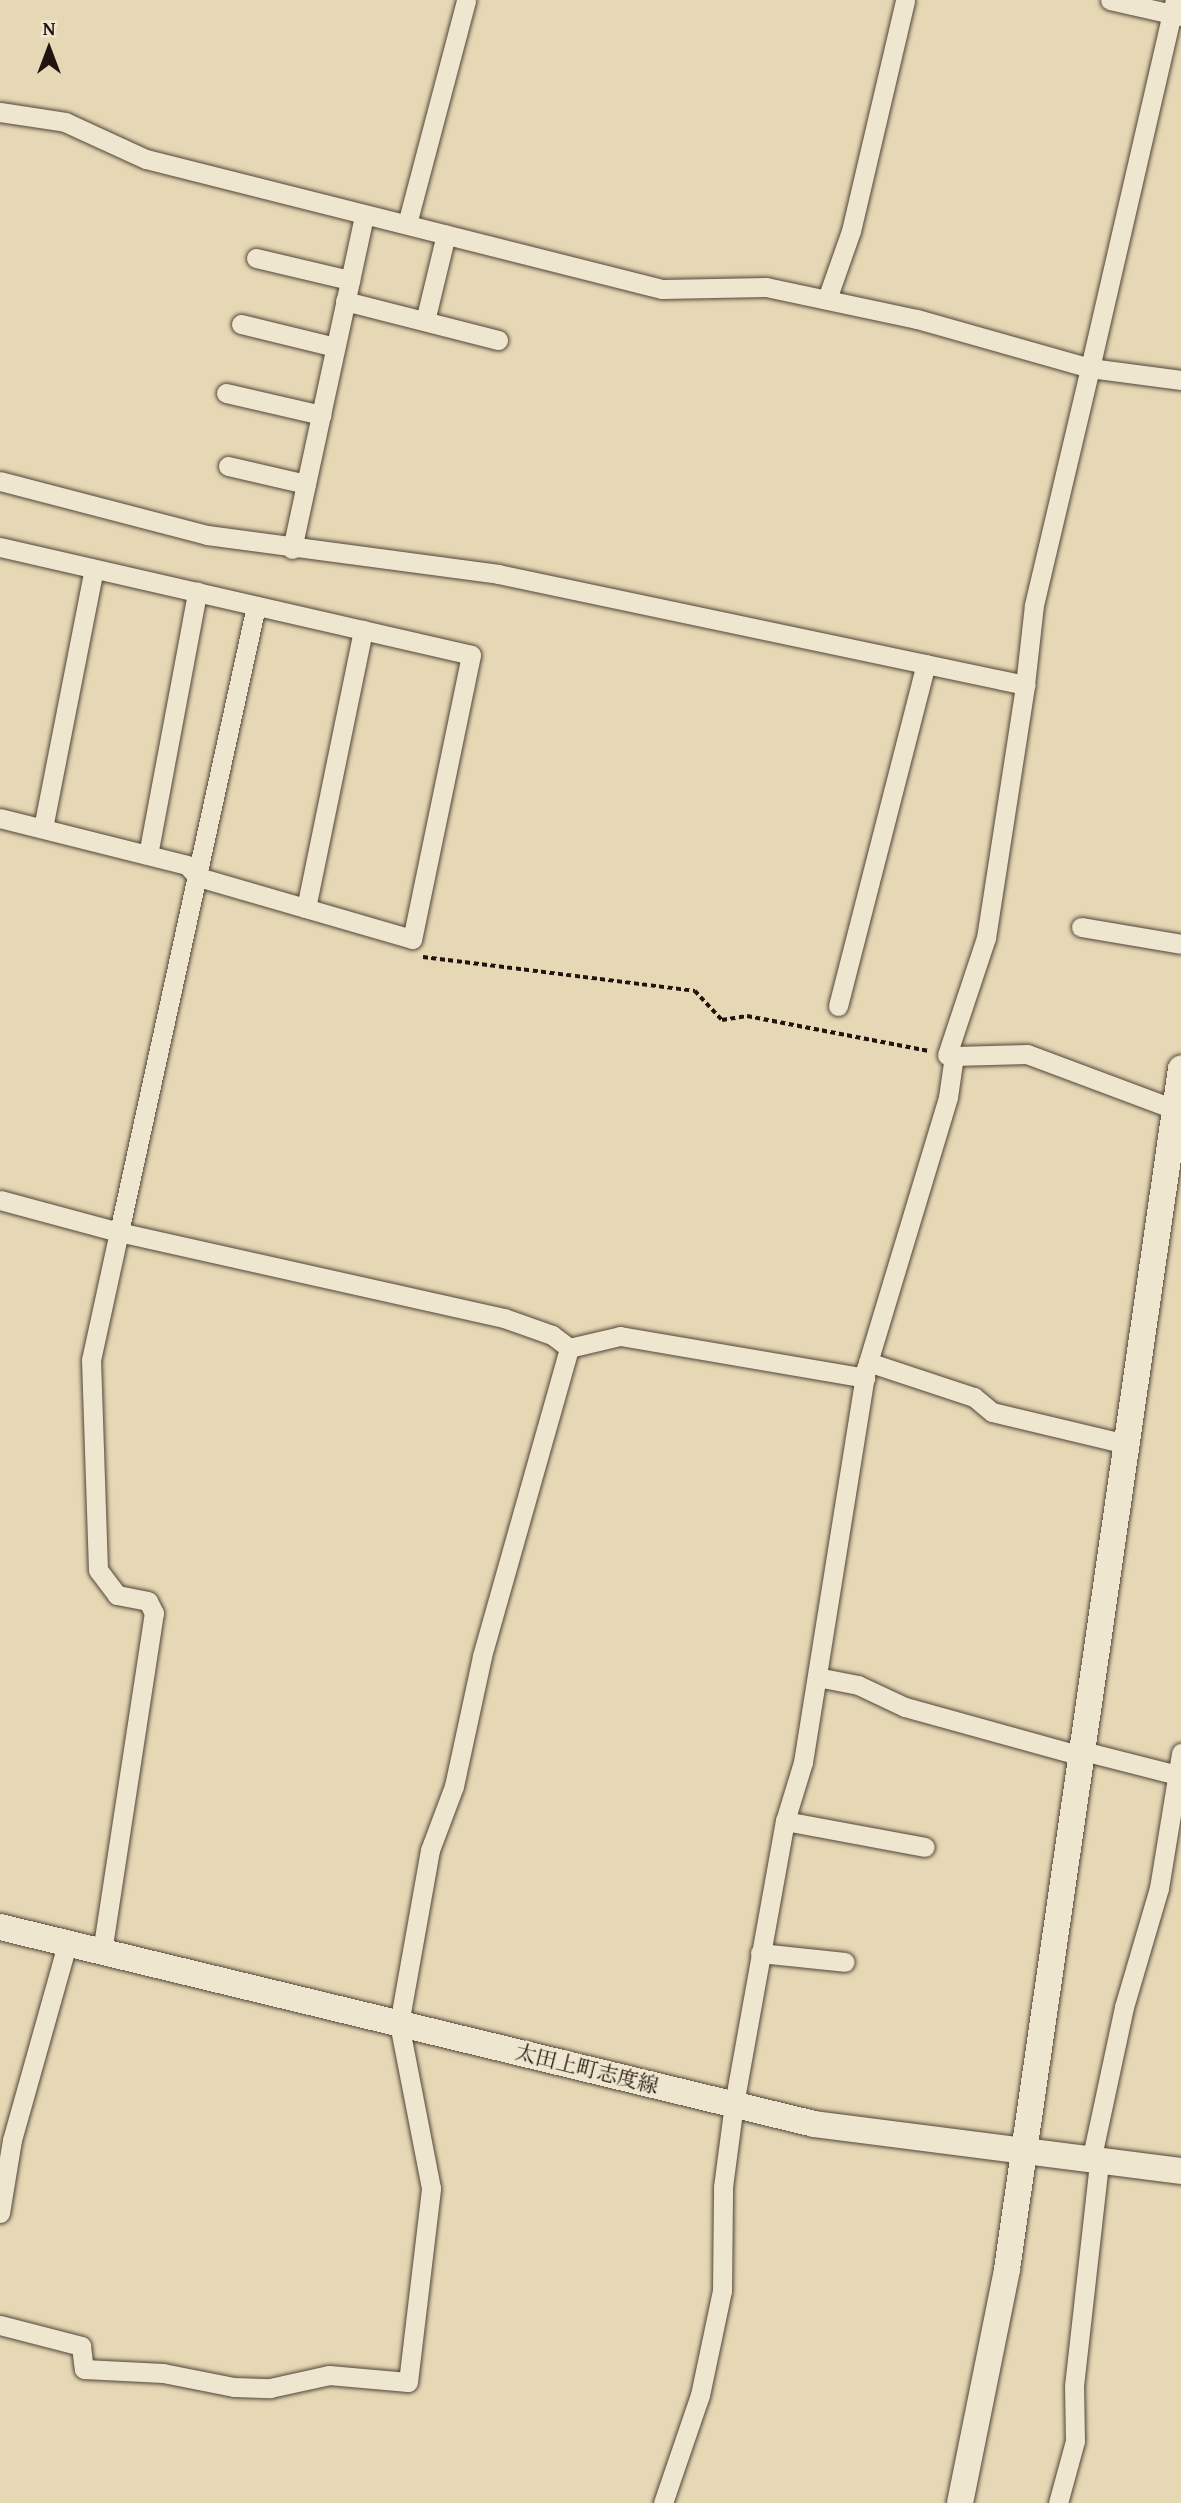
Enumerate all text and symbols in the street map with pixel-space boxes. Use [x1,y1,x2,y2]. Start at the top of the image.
north arrow [14,14,84,84]
text: N [43,14,55,42]
street label: 太田上町志度線 [513,2039,661,2099]

